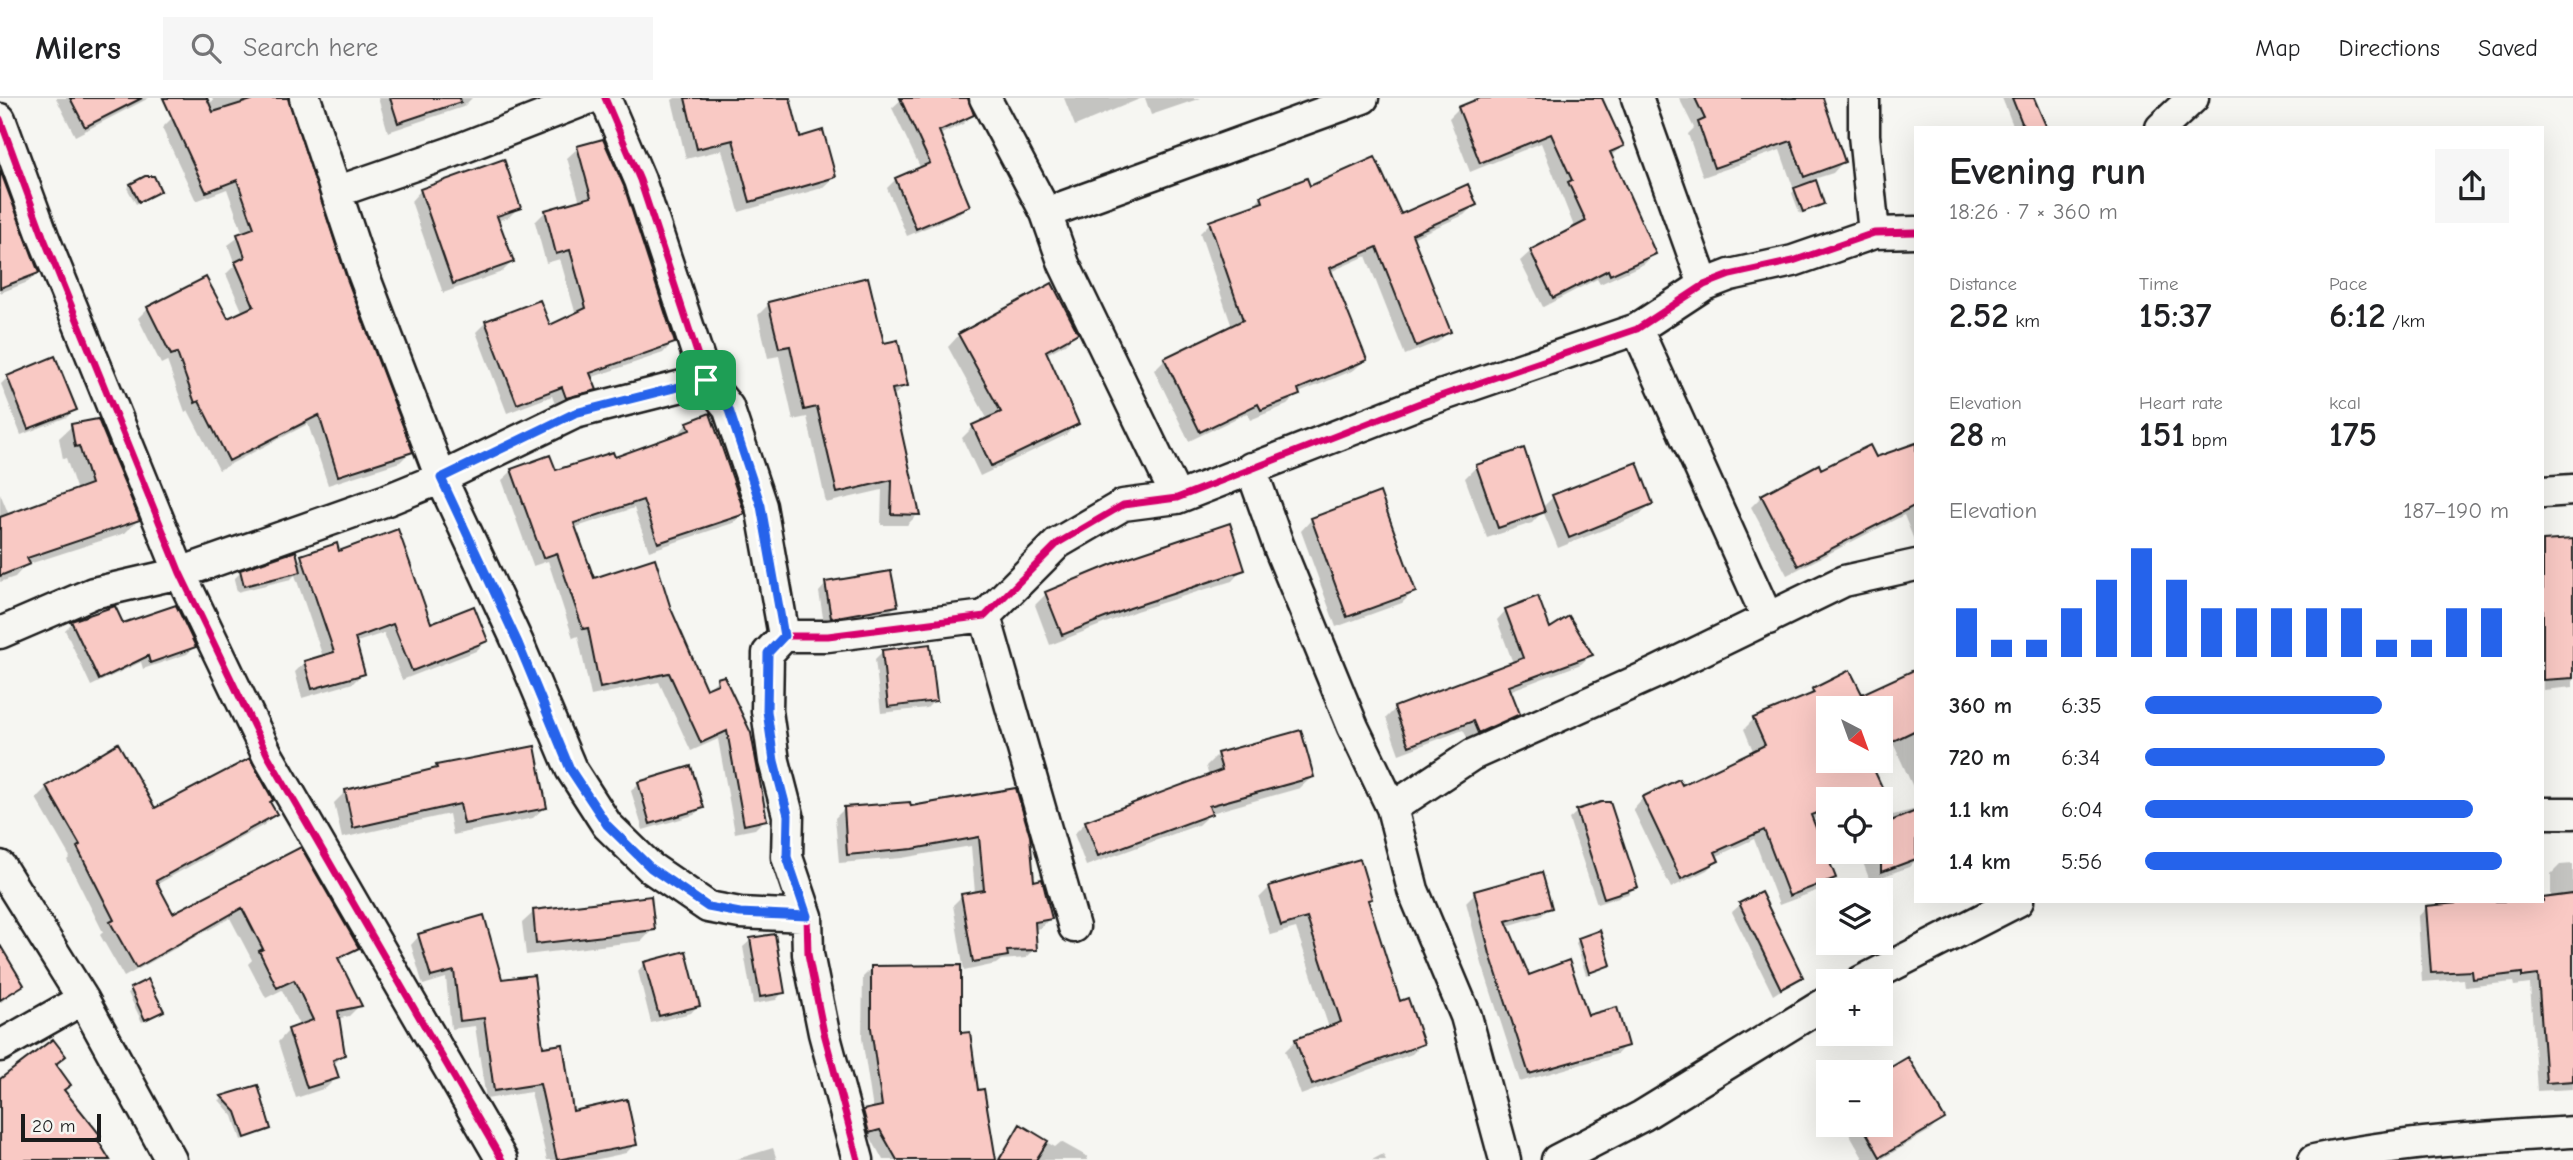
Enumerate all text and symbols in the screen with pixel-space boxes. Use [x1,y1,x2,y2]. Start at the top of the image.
search box [163,17,653,80]
text: Milers [35,29,121,67]
icon: search [187,29,225,67]
text: Search here [243,33,378,63]
text: Map [2255,34,2301,62]
text: Directions [2339,34,2440,62]
text: Saved [2478,34,2538,62]
button: share [2435,149,2509,223]
text: Evening run [1949,150,2146,194]
text: 18:26 · 7 × 360 m [1949,198,2118,225]
text: Distance [1949,273,2017,295]
text: Time [2139,273,2178,295]
text: Pace [2329,273,2367,295]
text: 2.52 [1949,295,2009,336]
text: 15:37 [2139,295,2212,336]
text: 6:12 [2329,295,2386,336]
text: km [2009,310,2040,332]
text: /km [2386,310,2425,332]
pin [676,350,736,410]
icon: arrive [687,361,725,399]
text: Elevation [1949,392,2022,414]
text: Heart rate [2139,392,2223,414]
text: kcal [2329,392,2361,414]
text: 28 [1949,414,1984,455]
text: 151 [2139,414,2185,455]
text: 175 [2329,414,2377,455]
text: m [1984,429,2006,451]
text: bpm [2185,429,2227,451]
text: Elevation [1949,497,2037,524]
text: 187–190 m [2403,497,2509,524]
text: 360 m [1949,692,2012,719]
text: 6:35 [2061,692,2102,719]
north arrow [1816,696,1894,774]
map controls [1816,696,1893,1137]
text: 720 m [1949,744,2010,771]
text: 6:34 [2061,744,2100,771]
button: locate [1816,787,1893,864]
text: 1.1 km [1949,796,2009,823]
text: 6:04 [2061,796,2103,823]
text: 1.4 km [1949,848,2011,875]
text: 5:56 [2061,848,2103,875]
button: layers [1816,878,1893,955]
button: + [1816,969,1893,1046]
button: − [1816,1060,1893,1137]
scale bar [21,1111,102,1143]
text: 20 m [32,1115,76,1137]

